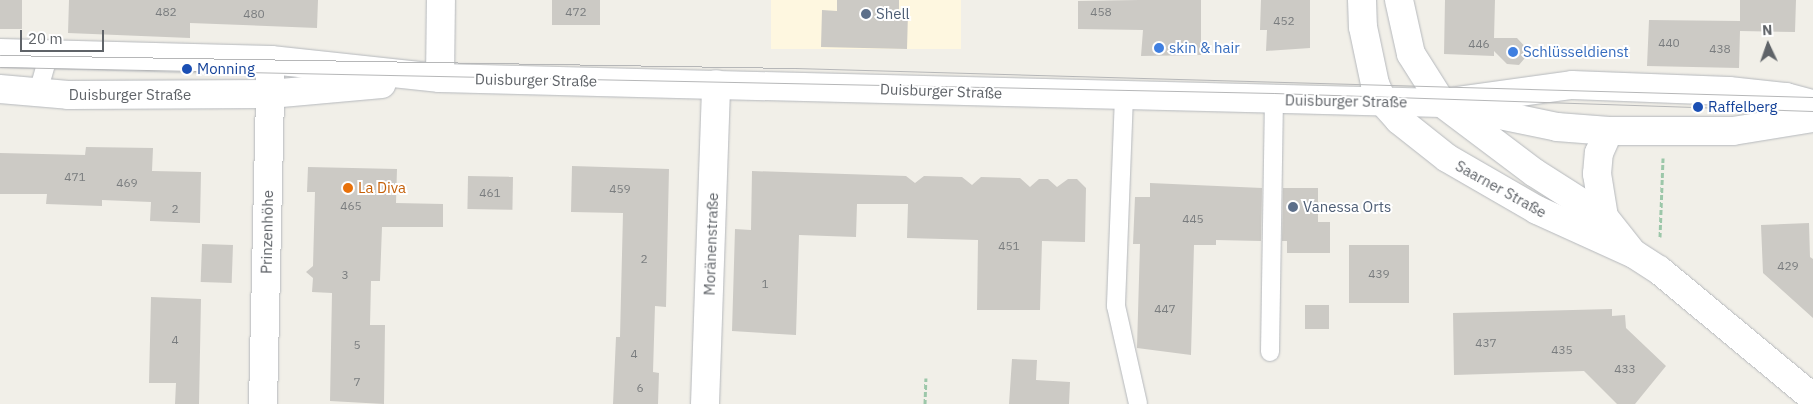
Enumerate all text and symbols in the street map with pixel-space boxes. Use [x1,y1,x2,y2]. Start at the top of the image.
house number: 482 [155,5,177,19]
house number: 472 [565,5,587,19]
place label: Shell [876,5,910,23]
house number: 458 [1090,5,1112,19]
house number: 480 [243,7,265,21]
marker: Shell [860,8,872,20]
house number: 452 [1273,14,1295,28]
scale bar [22,20,106,52]
north arrow [1743,20,1793,70]
text: N [1762,21,1773,39]
text: 20 m [28,29,63,48]
house number: 440 [1658,36,1680,50]
house number: 446 [1468,37,1490,51]
place label: skin & hair [1169,39,1240,57]
marker: skin & hair [1153,42,1165,54]
house number: 438 [1709,42,1731,56]
place label: Schlüsseldienst [1523,43,1629,61]
marker: Schlüsseldienst [1507,46,1519,58]
place label: Monning [197,60,255,78]
marker: Monning [181,63,193,75]
street label: Duisburger Straße [475,70,597,90]
street label: Duisburger Straße [880,80,1002,102]
street label: Duisburger Straße [69,86,191,104]
street label: Duisburger Straße [1285,91,1407,111]
place label: Raffelberg [1708,98,1777,116]
marker: Raffelberg [1692,101,1704,113]
street label: Saarner Straße [1452,157,1550,221]
house number: 471 [64,170,86,184]
house number: 469 [116,176,138,190]
place label: La Diva [358,179,406,197]
marker: La Diva [342,182,354,194]
house number: 459 [609,182,631,196]
house number: 461 [479,186,501,200]
street label: Prinzenhöhe [257,190,277,274]
street label: Moränenstraße [700,192,722,296]
place label: Vanessa Orts [1303,198,1391,216]
house number: 465 [340,199,362,213]
marker: Vanessa Orts [1287,201,1299,213]
house number: 2 [171,202,179,216]
house number: 445 [1182,212,1204,226]
house number: 451 [998,239,1020,253]
house number: 2 [640,252,648,266]
house number: 429 [1777,259,1799,273]
house number: 439 [1368,267,1390,281]
house number: 3 [341,268,349,282]
house number: 1 [761,277,769,291]
house number: 447 [1154,302,1176,316]
house number: 4 [171,333,179,347]
house number: 437 [1475,336,1497,350]
house number: 5 [353,338,361,352]
house number: 435 [1551,343,1573,357]
house number: 4 [630,347,638,361]
house number: 433 [1614,362,1636,376]
house number: 7 [353,375,361,389]
house number: 6 [636,381,644,395]

